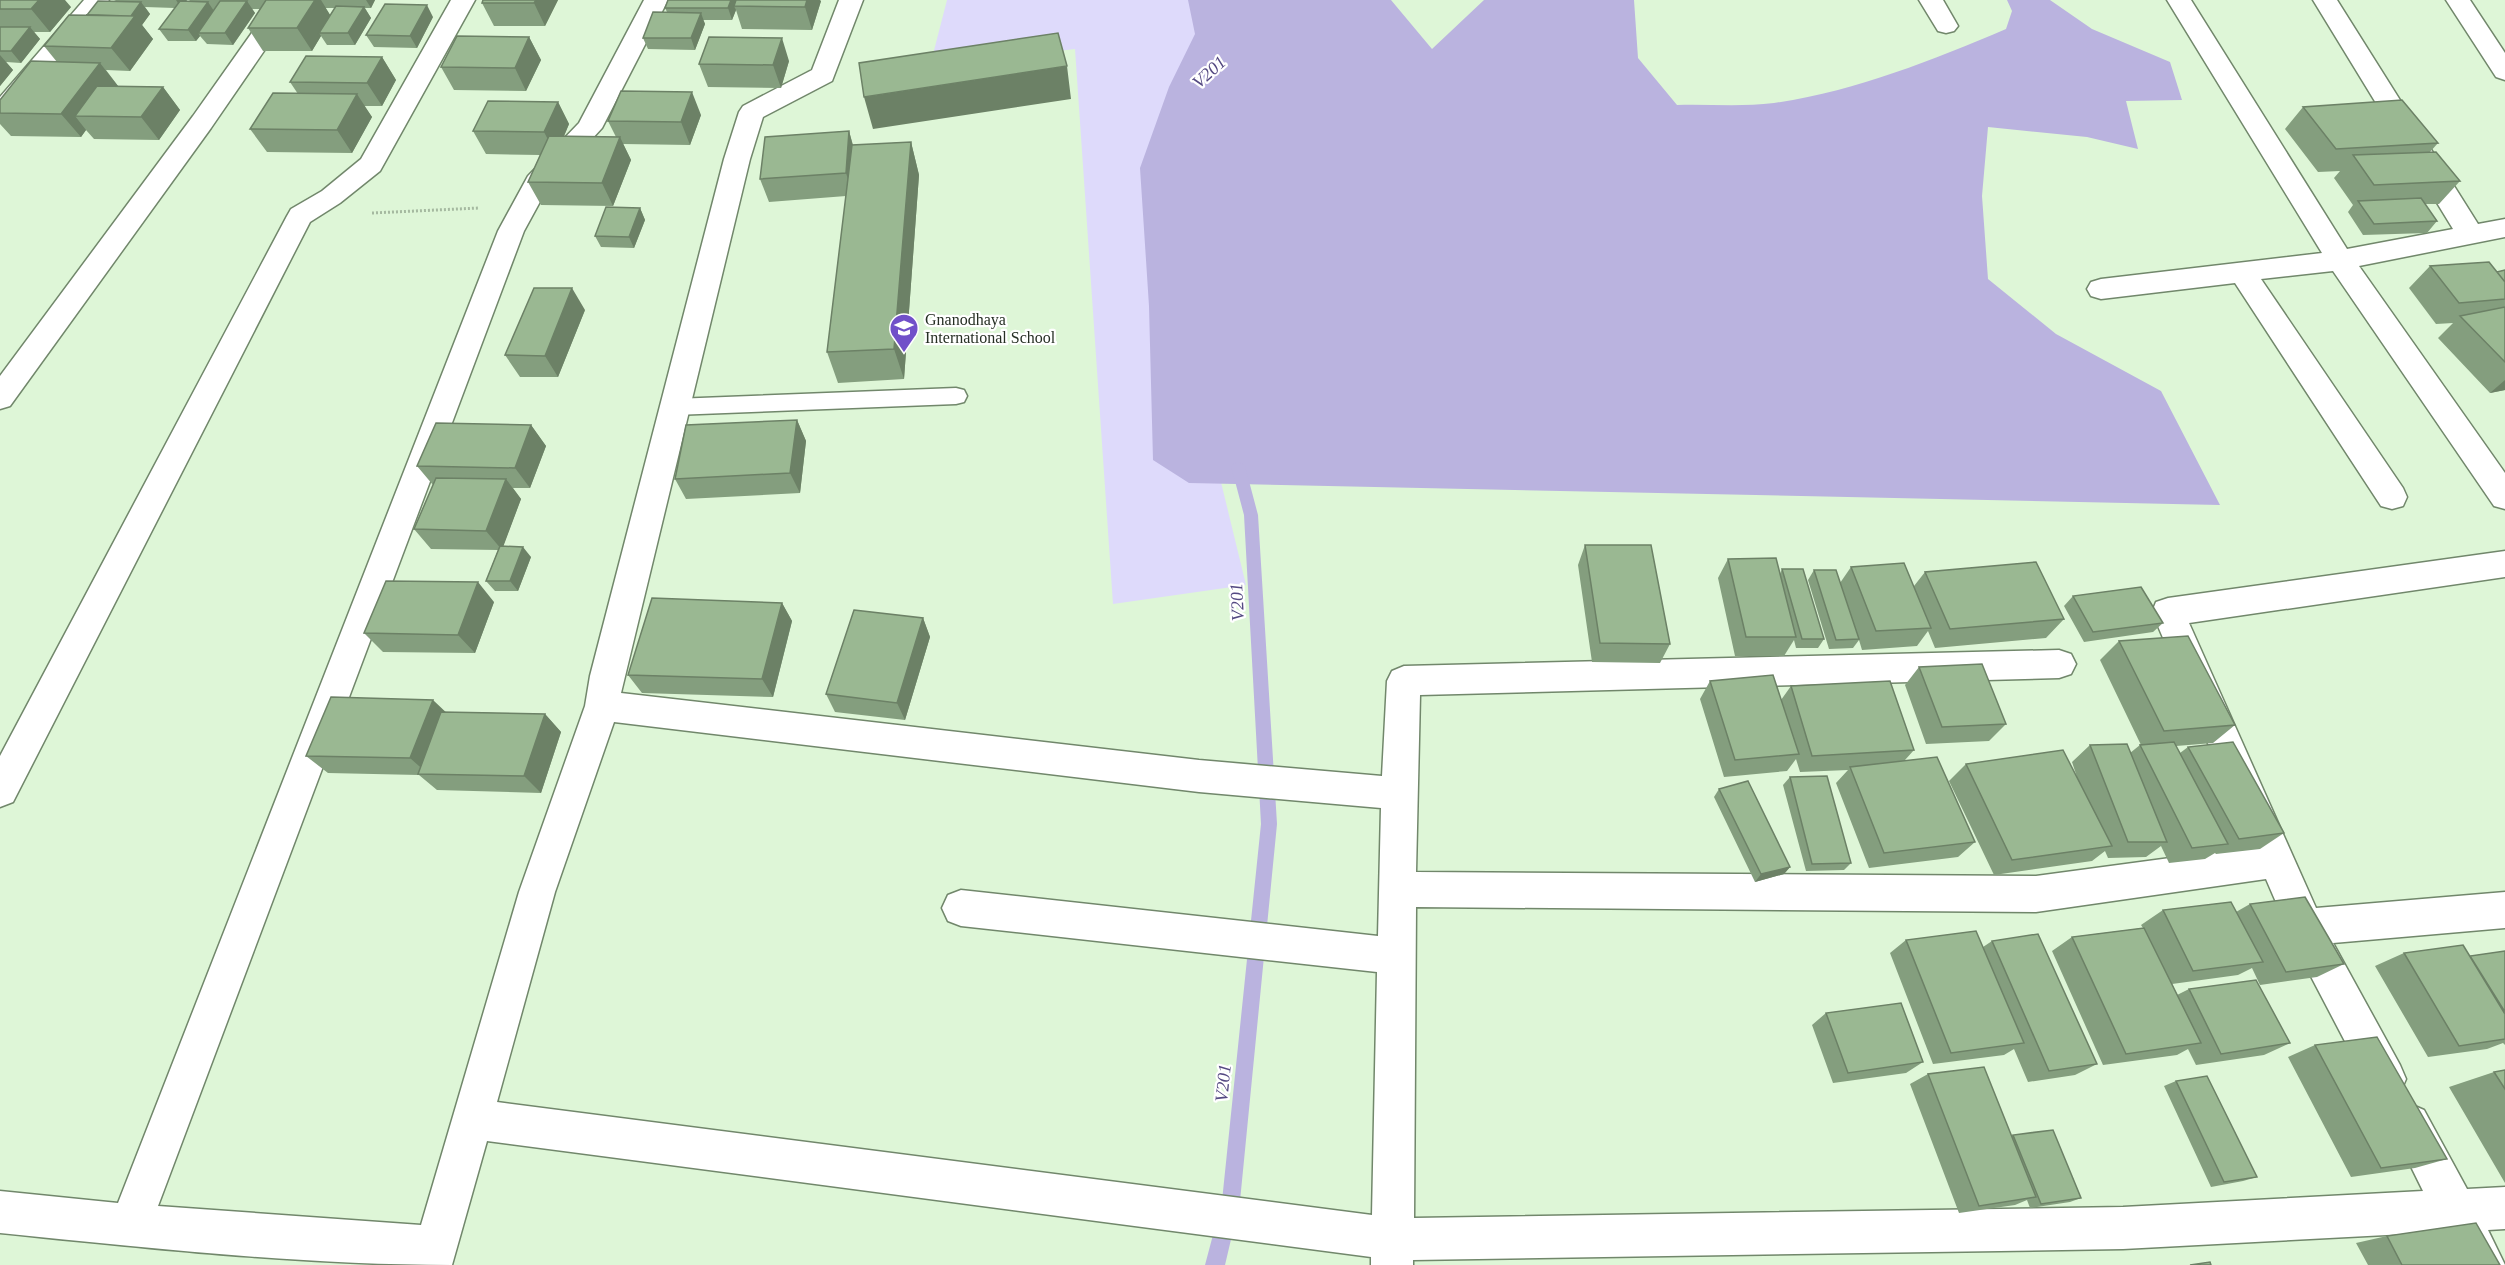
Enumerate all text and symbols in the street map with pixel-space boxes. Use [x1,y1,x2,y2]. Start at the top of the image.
water label: V201 [1188,52,1230,92]
place label: Gnanodhaya International School [925,311,1056,346]
school or university icon: Gnanodhaya International School [888,312,920,354]
water label: V201 [1226,583,1248,621]
water label: V201 [1211,1063,1235,1103]

